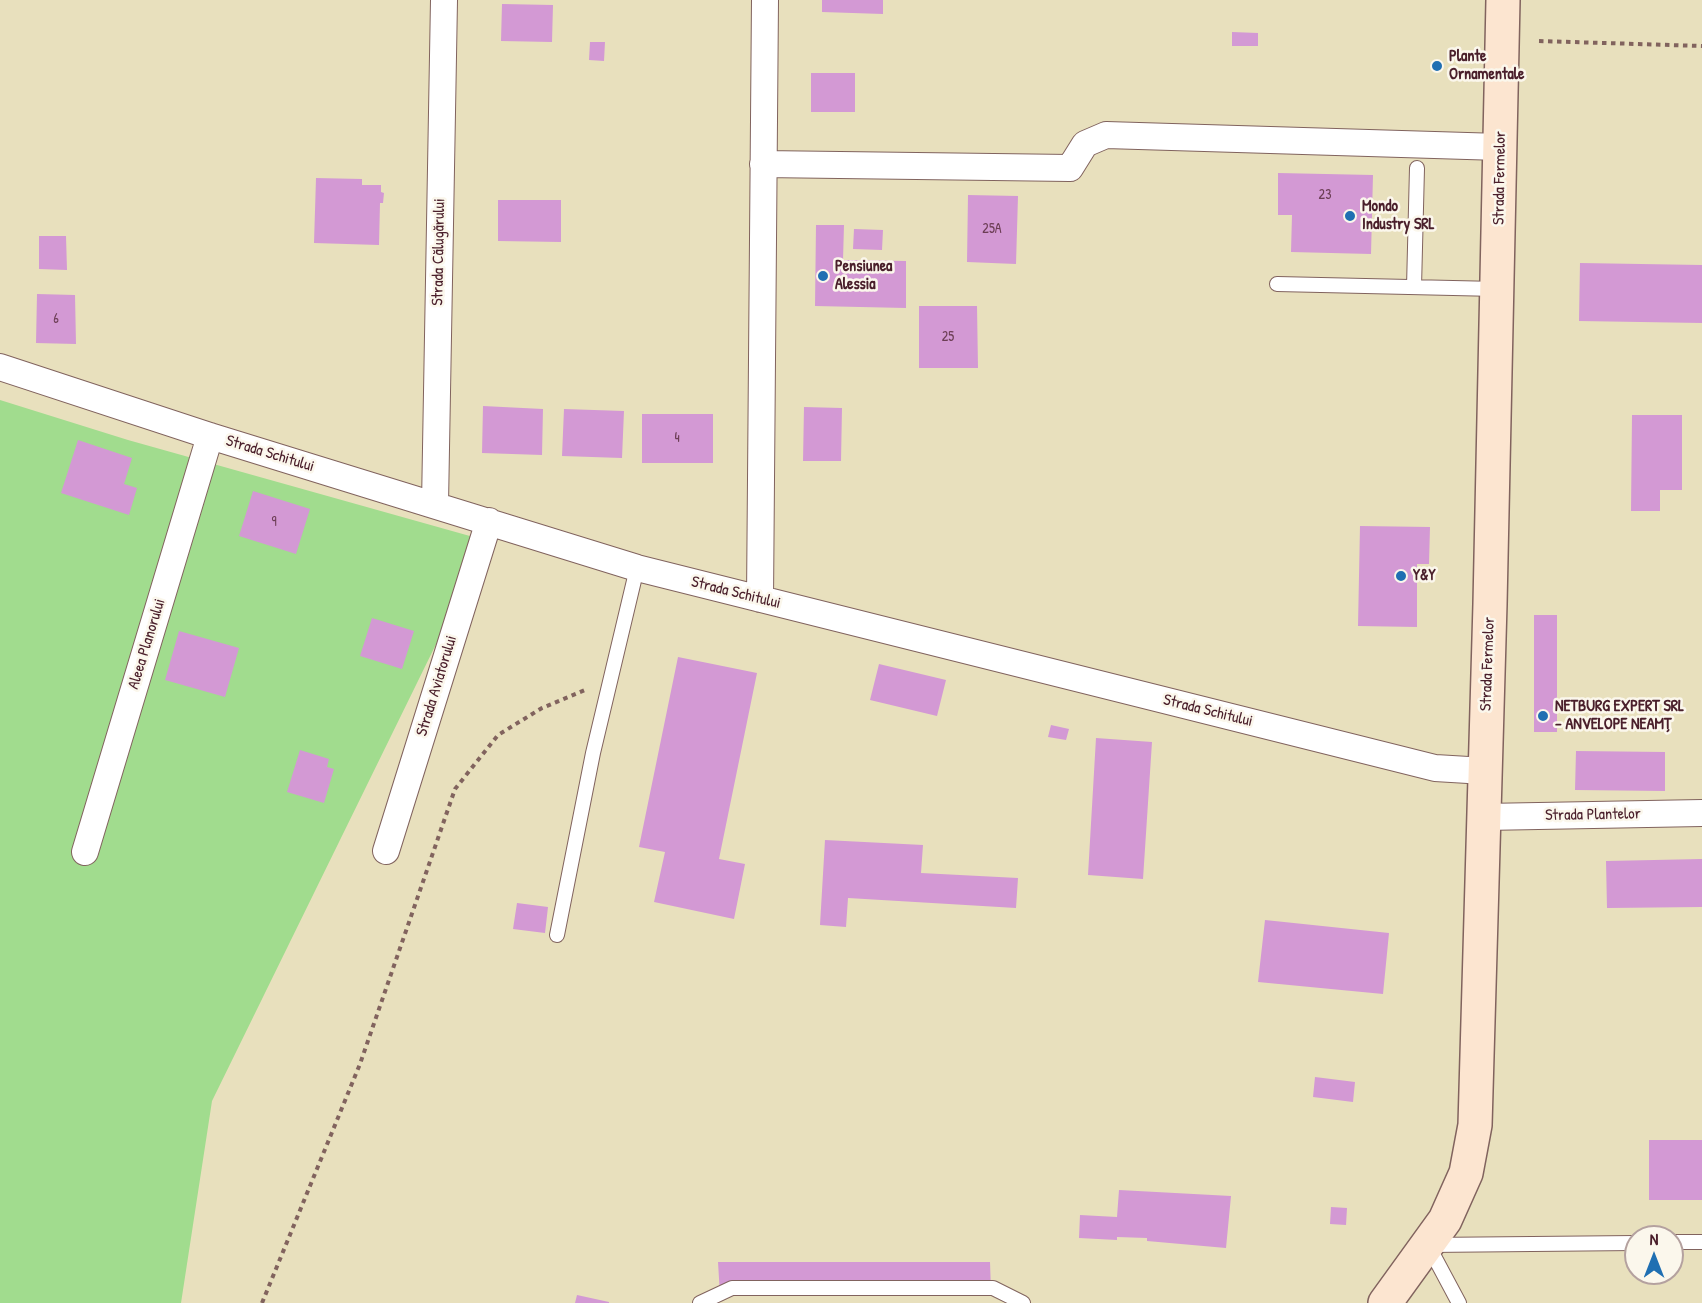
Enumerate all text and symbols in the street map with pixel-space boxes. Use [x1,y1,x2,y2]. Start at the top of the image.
place label: Plante Ornamentale [1449,47,1524,85]
marker: Plante Ornamentale [1430,59,1444,73]
street label: Strada Fermelor [1490,131,1510,225]
house number: 23 [1319,187,1331,203]
place label: Mondo Industry SRL [1362,197,1434,235]
street label: Strada Călugărului [428,198,450,306]
marker: Mondo Industry SRL [1343,209,1357,223]
house number: 25A [982,221,1002,237]
place label: Pensiunea Alessia [835,257,892,295]
marker: Pensiunea Alessia [816,269,830,283]
house number: 6 [53,311,59,327]
house number: 25 [942,329,954,345]
house number: 4 [674,430,680,446]
street label: Strada Schitului [223,431,317,477]
house number: 9 [271,514,277,530]
place label: Y&Y [1413,566,1436,586]
marker: Y&Y [1394,569,1408,583]
street label: Strada Schitului [689,573,783,613]
street label: Aleea Planorului [124,597,170,691]
street label: Strada Fermelor [1477,617,1499,711]
street label: Strada Aviatorului [413,633,461,739]
street label: Strada Schitului [1161,691,1255,731]
place label: NETBURG EXPERT SRL – ANVELOPE NEAMȚ [1555,697,1684,735]
marker: NETBURG EXPERT SRL – ANVELOPE NEAMȚ [1536,709,1550,723]
street label: Strada Plantelor [1545,805,1641,825]
north arrow [1624,1225,1684,1285]
text: N [1650,1228,1658,1250]

